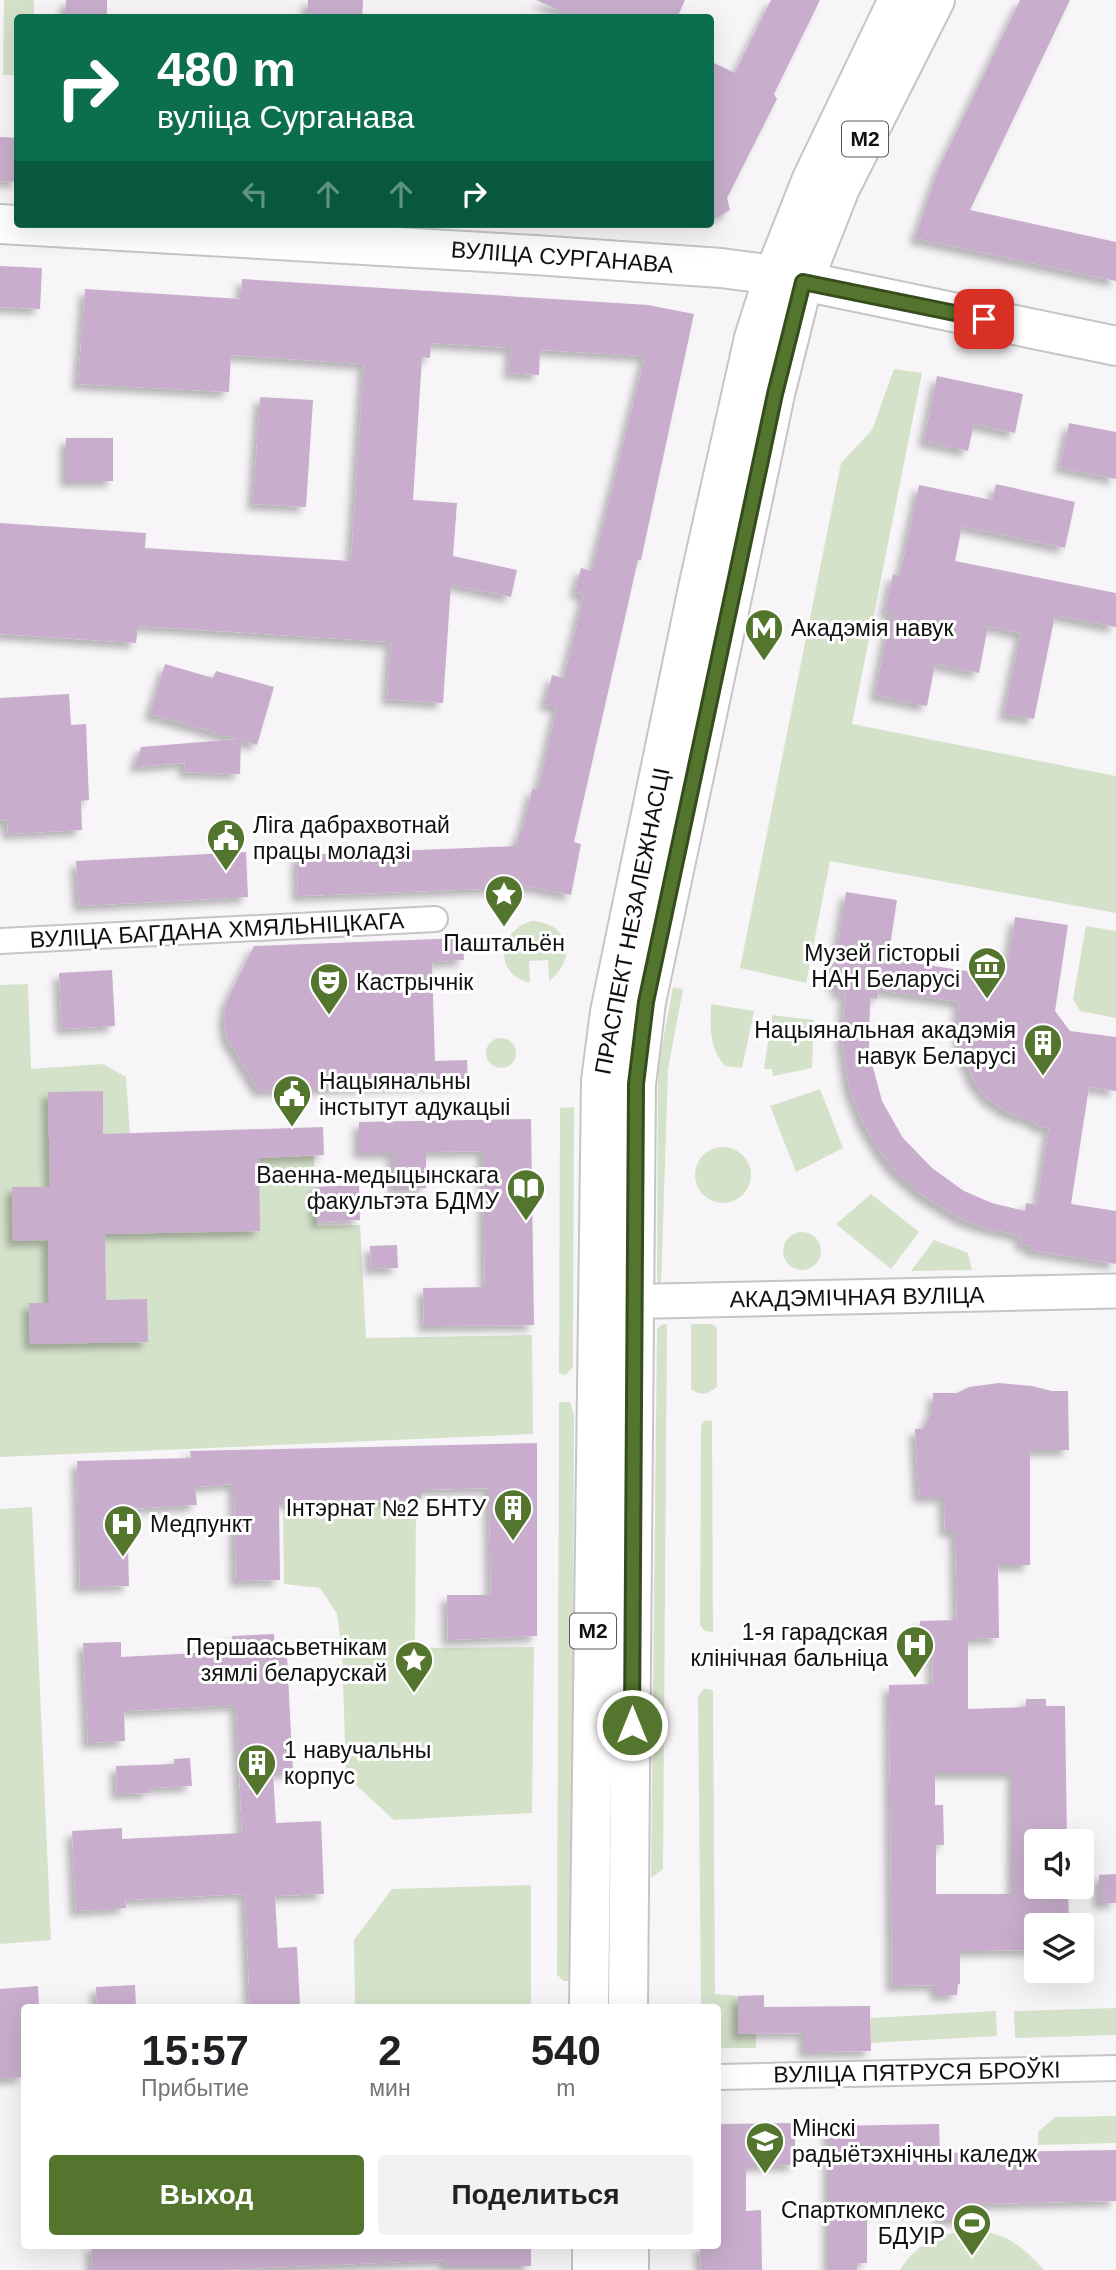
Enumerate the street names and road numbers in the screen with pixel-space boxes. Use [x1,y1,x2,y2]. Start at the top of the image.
road number: М2 [842,122,888,156]
street label: ВУЛІЦА СУРГАНАВА [450,236,675,278]
street label: ПРАСПЕКТ НЕЗАЛЕЖНАСЦІ [589,765,675,1077]
street label: ВУЛІЦА БАГДАНА ХМЯЛЬНІЦКАГА [29,907,406,953]
street label: АКАДЭМІЧНАЯ ВУЛІЦА [729,1282,985,1312]
road number: М2 [570,1614,616,1648]
street label: ВУЛІЦА ПЯТРУСЯ БРОЎКІ [773,2055,1061,2088]

